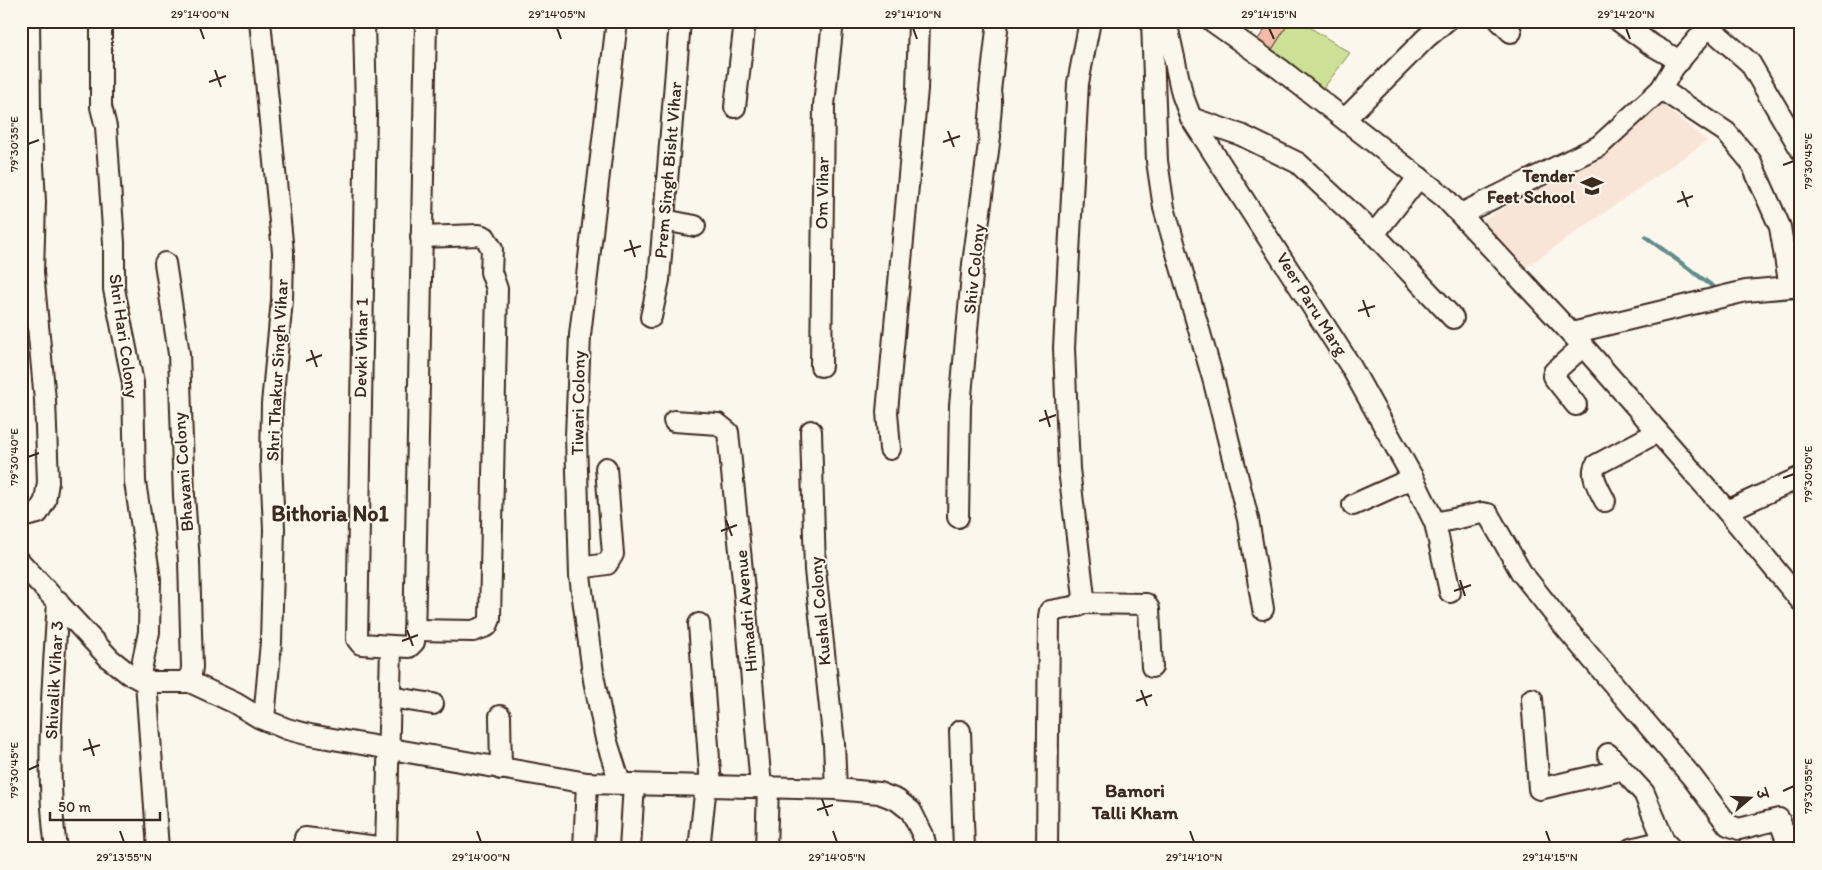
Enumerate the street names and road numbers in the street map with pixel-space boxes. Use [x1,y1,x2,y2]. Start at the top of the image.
street label: Prem Singh Bisht Vihar [649,80,687,259]
street label: Om Vihar [810,156,834,230]
street label: Shiv Colony [958,222,990,315]
street label: Veer Paru Marg [1271,248,1353,360]
street label: Shri Hari Colony [104,272,144,400]
street label: Shri Thakur Singh Vihar [261,277,293,462]
street label: Devki Vihar 1 [349,298,373,398]
street label: Tiwari Colony [566,350,590,456]
street label: Bhavani Colony [168,411,198,533]
street label: Himadri Avenue [730,549,762,673]
street label: Kushal Colony [804,555,836,667]
street label: Shivalik Vihar 3 [40,620,68,740]

